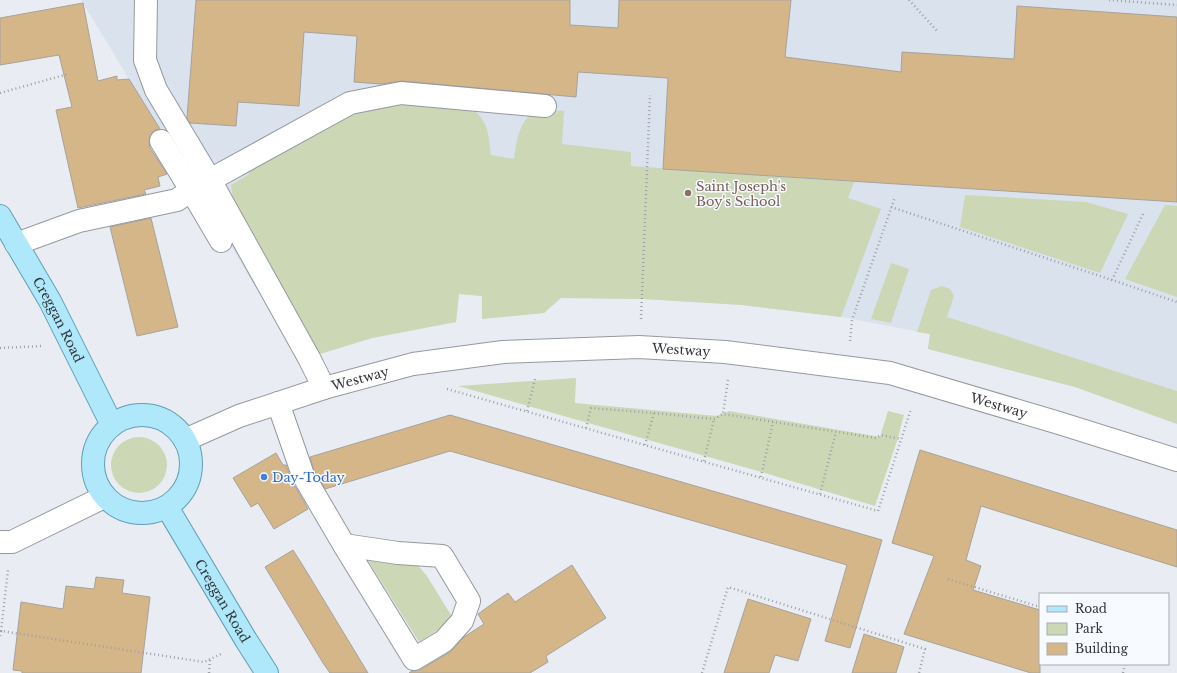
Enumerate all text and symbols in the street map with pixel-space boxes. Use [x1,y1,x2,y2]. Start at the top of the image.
place label: Saint Joseph's Boy's School [696,178,786,210]
marker: Saint Joseph's Boy's School [683,188,693,198]
street label: Creggan Road [29,274,88,365]
street label: Westway [650,339,712,360]
street label: Westway [329,362,391,394]
street label: Westway [968,389,1030,422]
place label: Day-Today [272,469,346,486]
marker: Day-Today [259,472,269,482]
street label: Creggan Road [191,556,254,646]
legend [1039,593,1169,665]
text: Road [1075,601,1107,616]
text: Park [1075,621,1103,636]
text: Building [1075,641,1129,656]

